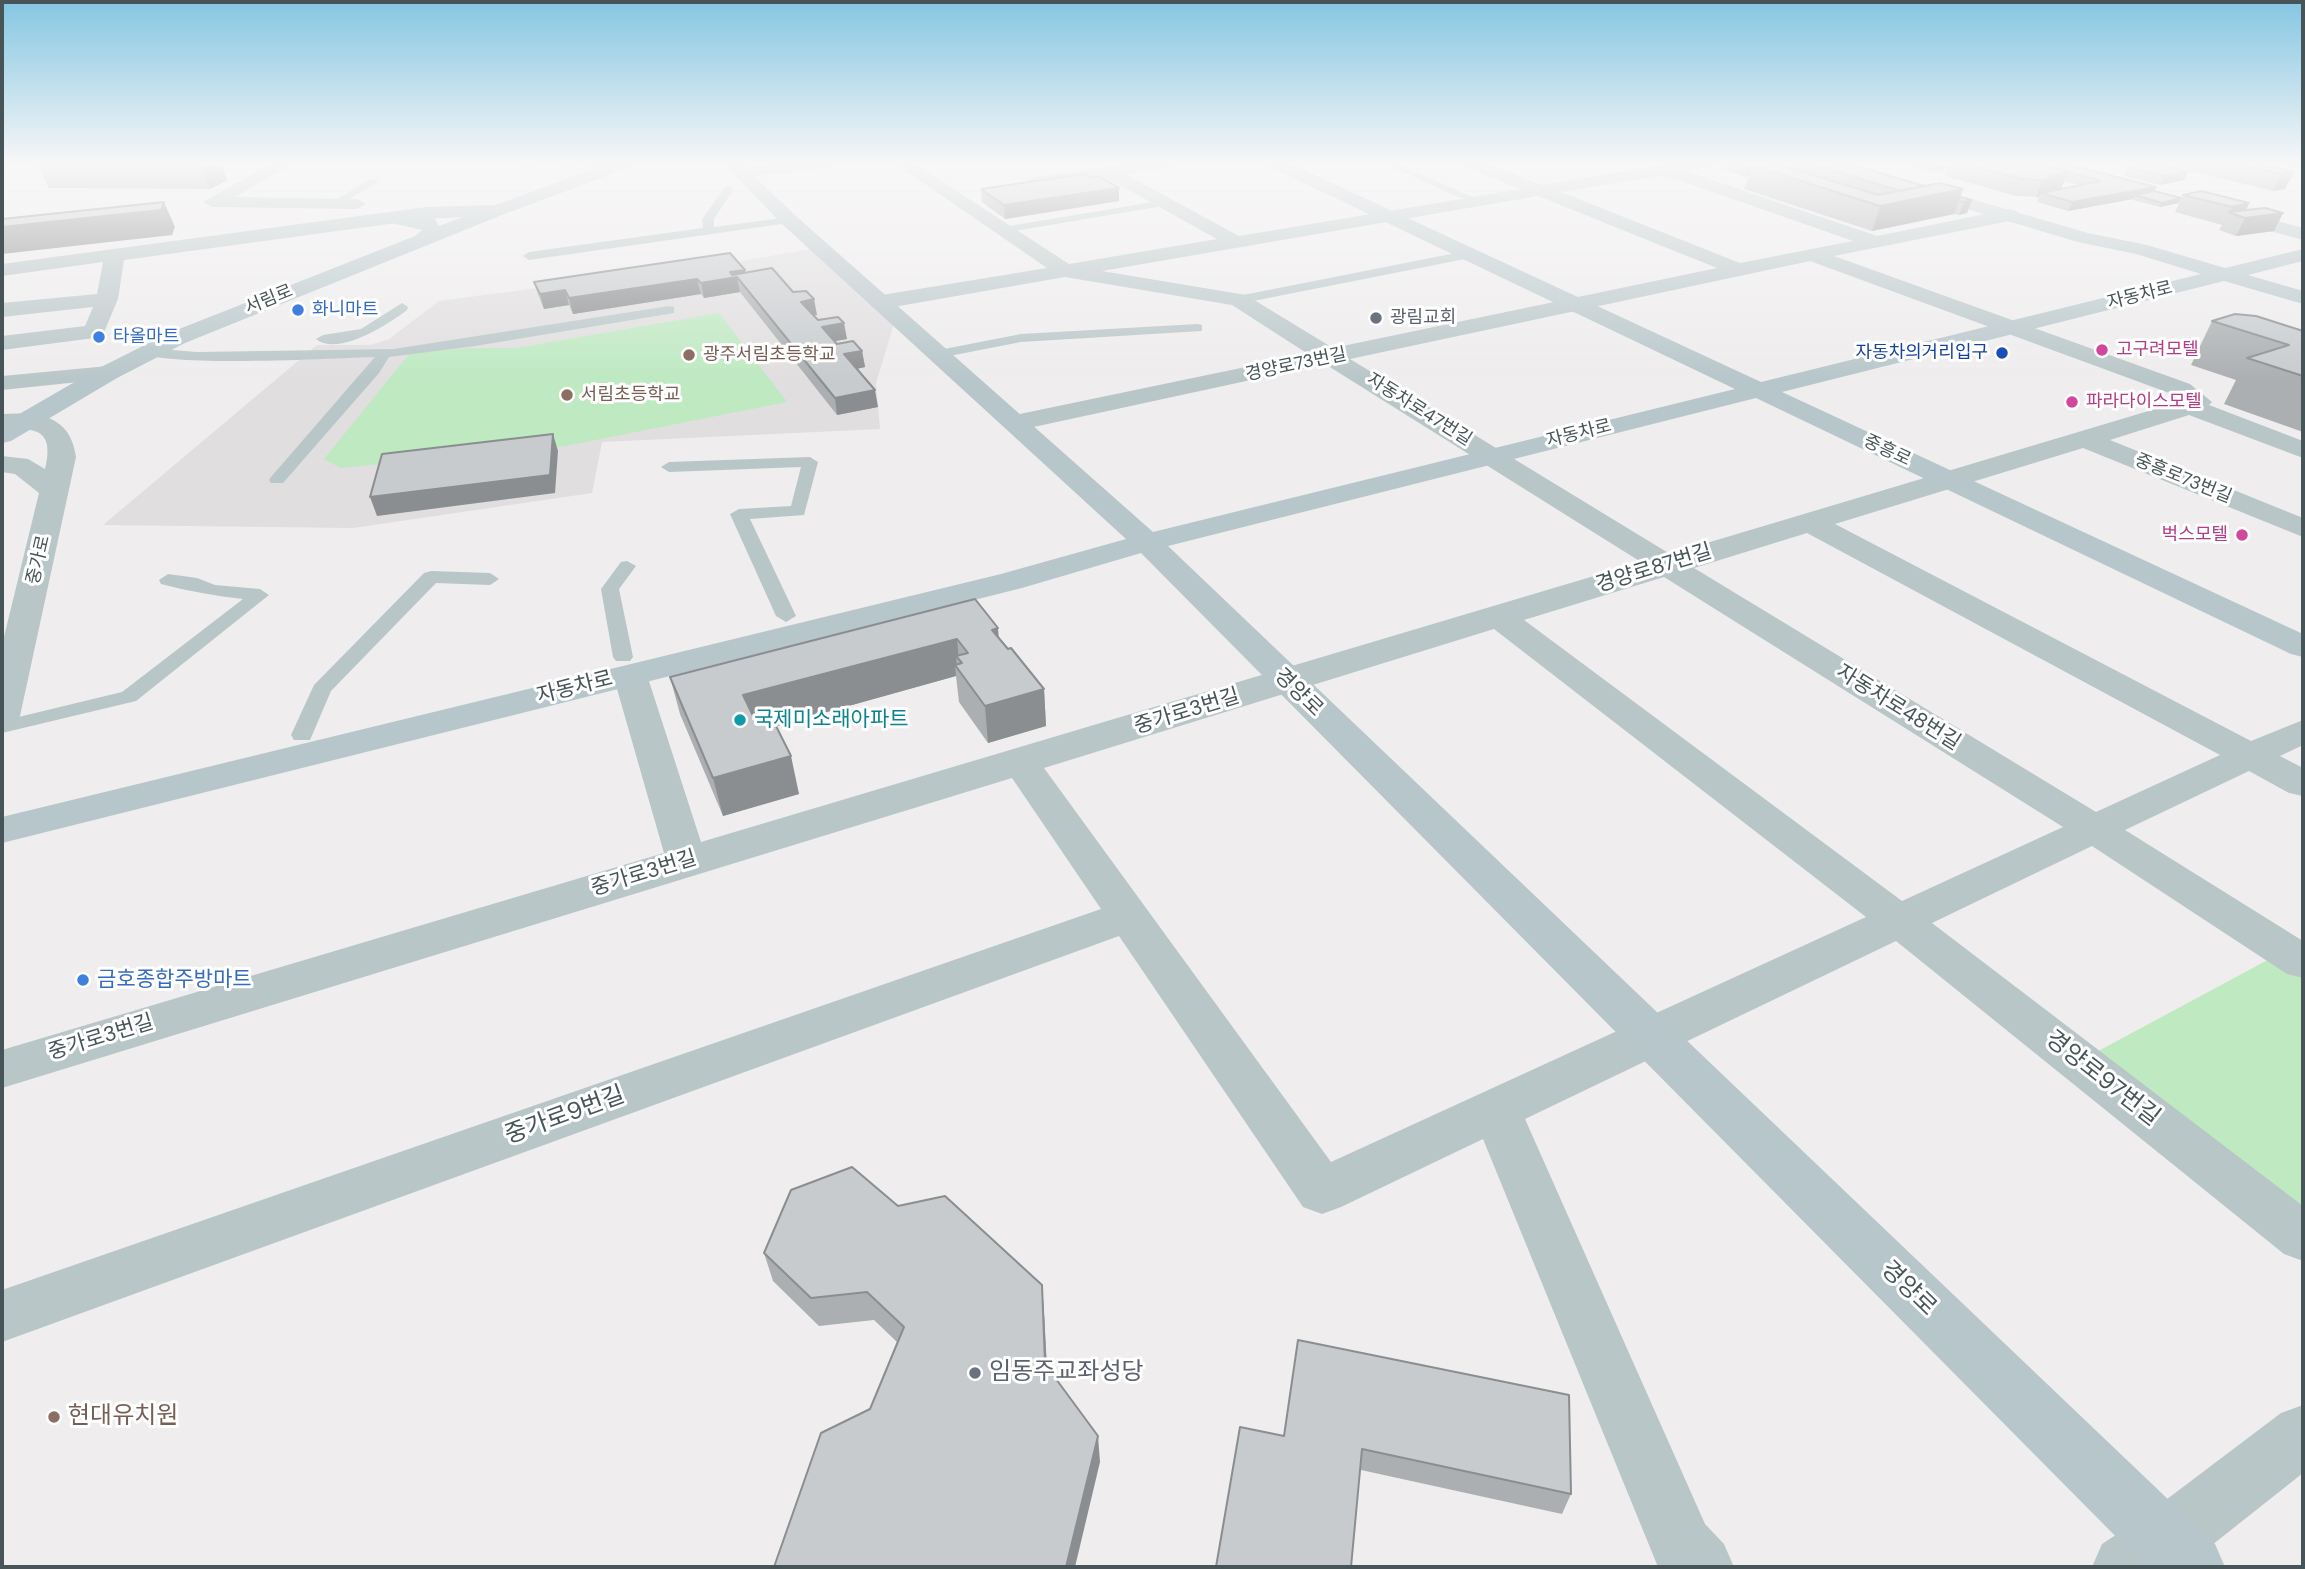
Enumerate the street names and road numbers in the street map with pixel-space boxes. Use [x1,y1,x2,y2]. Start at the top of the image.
street label: 자동차로 [2105,278,2175,314]
street label: 서림로 [242,281,296,319]
street label: 경양로73번길 [1244,344,1348,386]
street label: 자동차로47번길 [1362,369,1476,451]
street label: 자동차로 [1544,416,1614,452]
street label: 중흥로 [1860,431,1914,471]
street label: 중흥로73번길 [2131,450,2235,508]
street label: 중가로 [23,533,55,587]
street label: 경양로87번길 [1593,539,1715,599]
street label: 자동차로48번길 [1831,660,1965,756]
street label: 경양로 [1268,664,1328,722]
street label: 자동차로 [534,666,616,710]
street label: 중가로3번길 [1131,684,1243,740]
street label: 중가로3번길 [588,846,700,902]
street label: 중가로3번길 [45,1010,157,1066]
street label: 경양로97번길 [2039,1025,2165,1133]
street label: 중가로9번길 [501,1081,629,1151]
street label: 경양로 [1874,1256,1942,1322]

